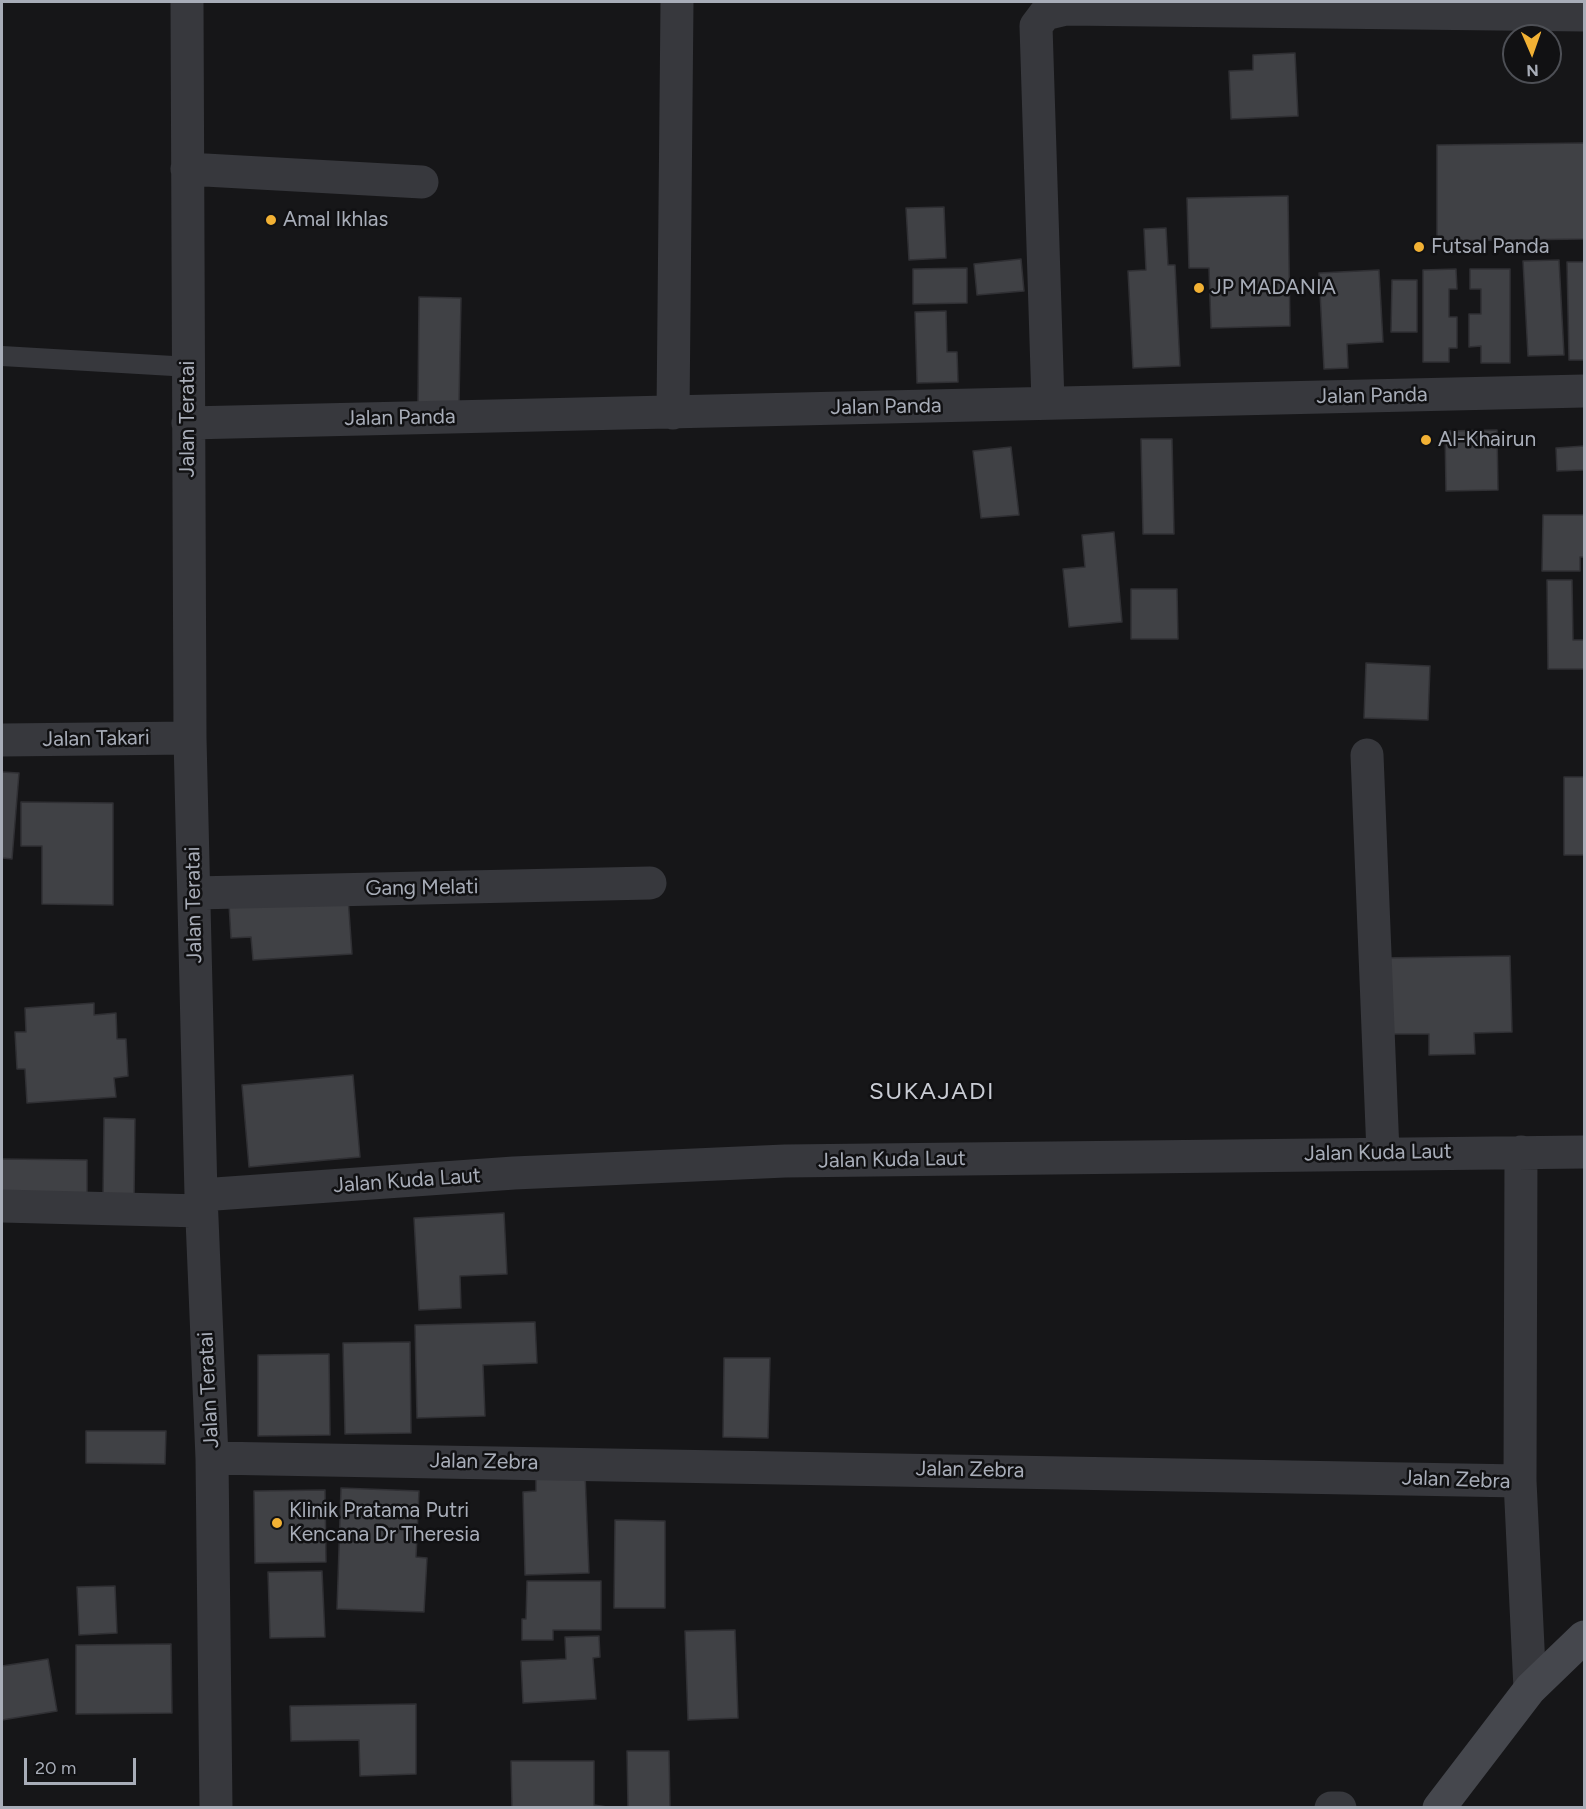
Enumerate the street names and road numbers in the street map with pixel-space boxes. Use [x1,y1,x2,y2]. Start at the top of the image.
street label: Jalan Teratai [175,361,201,477]
street label: Jalan Panda [1316,382,1428,410]
street label: Jalan Panda [830,393,942,421]
street label: Jalan Panda [344,404,456,432]
street label: Jalan Takari [42,725,150,753]
street label: Jalan Teratai [180,846,208,964]
street label: Gang Melati [365,874,479,902]
street label: Jalan Kuda Laut [1304,1139,1452,1167]
street label: Jalan Kuda Laut [818,1146,966,1174]
street label: Jalan Kuda Laut [332,1163,482,1199]
street label: Jalan Teratai [193,1331,225,1449]
street label: Jalan Zebra [429,1448,539,1476]
street label: Jalan Zebra [915,1456,1025,1484]
street label: Jalan Zebra [1401,1466,1511,1494]

